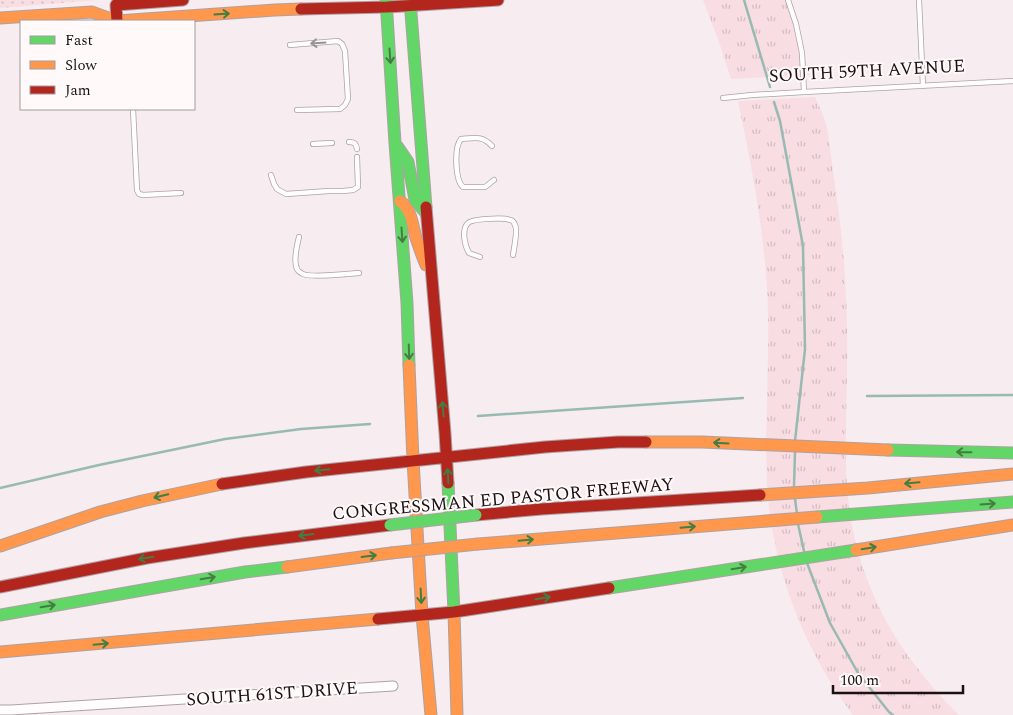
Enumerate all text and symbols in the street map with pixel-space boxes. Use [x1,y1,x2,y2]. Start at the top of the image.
one-way arrow [214,9,230,18]
legend [20,20,195,110]
text: Fast [65,29,93,52]
one-way arrow [311,38,327,47]
one-way arrow [385,48,394,64]
street label: SOUTH 59TH AVENUE [768,52,966,90]
text: Slow [65,54,97,77]
text: Jam [65,79,91,102]
one-way arrow [398,227,407,243]
one-way arrow [405,343,414,359]
one-way arrow [439,401,448,417]
one-way arrow [713,438,729,447]
one-way arrow [957,448,973,457]
one-way arrow [314,465,330,475]
one-way arrow [443,468,452,484]
street label: CONGRESSMAN ED PASTOR FREEWAY [331,471,675,527]
one-way arrow [904,479,920,488]
one-way arrow [154,492,170,501]
one-way arrow [979,499,995,509]
one-way arrow [680,522,696,532]
one-way arrow [299,530,315,540]
one-way arrow [518,535,534,544]
one-way arrow [861,542,877,552]
one-way arrow [361,551,377,561]
one-way arrow [138,554,154,564]
one-way arrow [730,563,746,573]
one-way arrow [200,572,216,582]
one-way arrow [417,588,426,604]
one-way arrow [535,593,551,603]
one-way arrow [40,600,56,610]
one-way arrow [93,639,109,649]
scale bar [833,662,963,694]
text: 100 m [840,669,879,692]
street label: SOUTH 61ST DRIVE [185,675,359,713]

